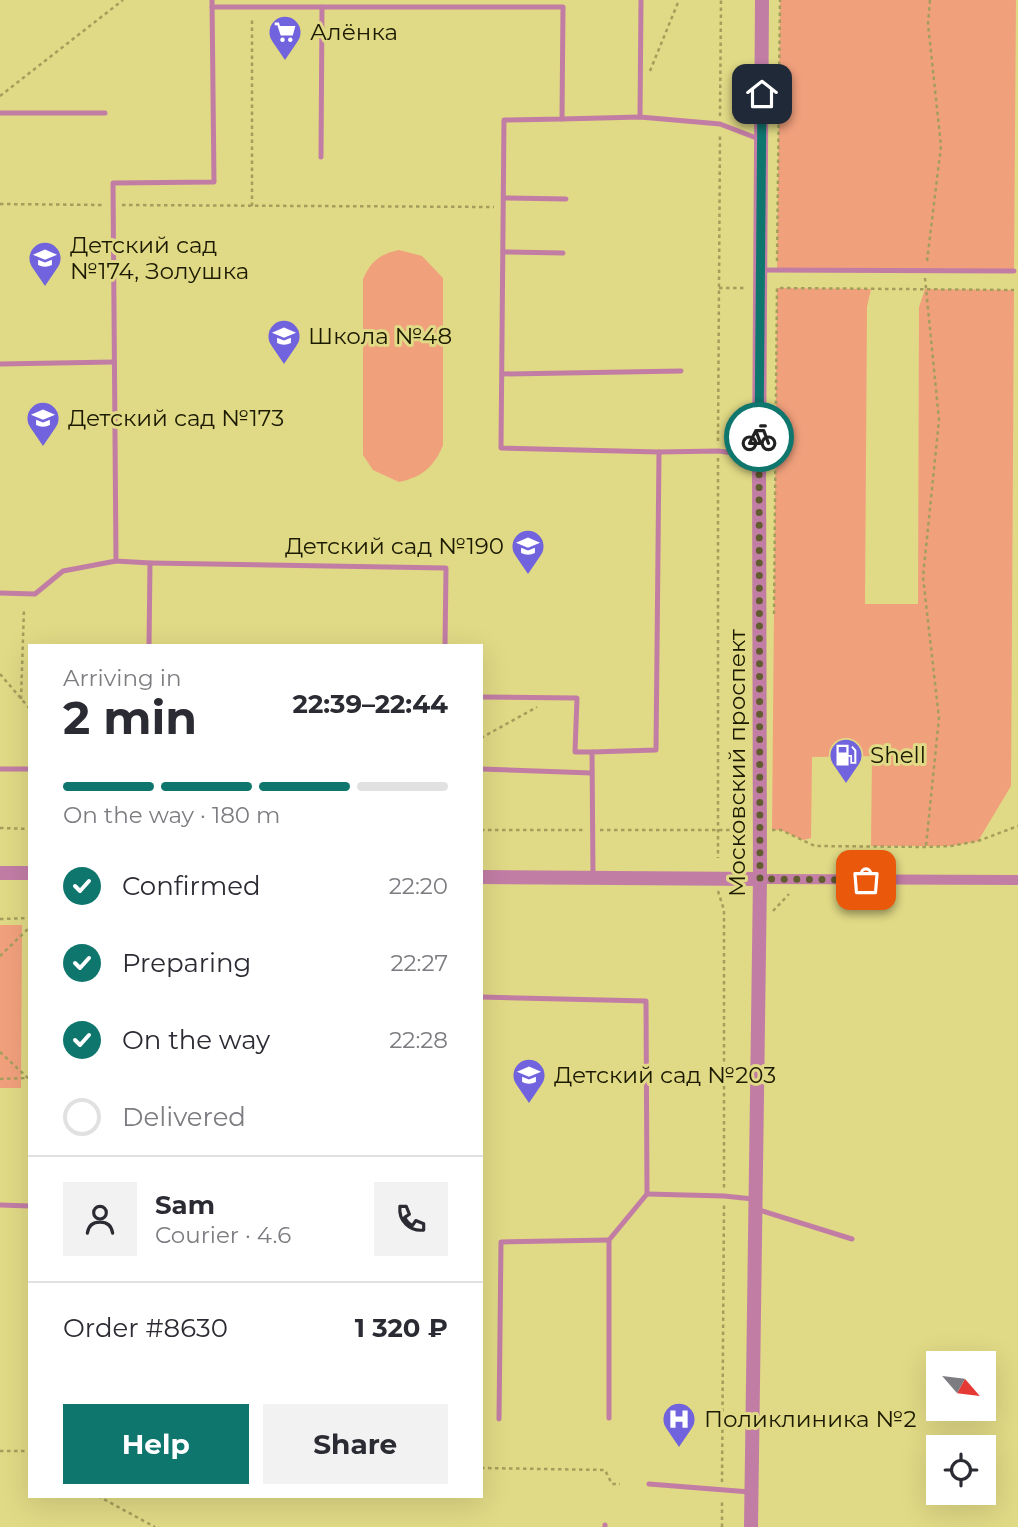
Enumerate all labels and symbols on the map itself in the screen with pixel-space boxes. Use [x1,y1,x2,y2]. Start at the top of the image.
supermarket icon: Алёнка [266,13,304,62]
place label: Алёнка [310,18,398,46]
pin [732,64,792,124]
place label: Детский сад №174, Золушка [70,231,249,285]
school or university icon: Детский сад №174, Золушка [26,239,64,288]
school or university icon: Школа №48 [265,317,303,366]
place label: Школа №48 [308,322,452,350]
school or university icon: Детский сад №173 [24,399,62,448]
courier [724,402,794,472]
place label: Детский сад №173 [68,404,284,432]
school or university icon: Детский сад №190 [509,527,547,576]
place label: Детский сад №190 [285,532,504,560]
street label: Московский проспект [723,629,751,897]
fuel station icon: Shell [827,736,865,785]
place label: Shell [870,741,926,769]
pin [836,850,896,910]
school or university icon: Детский сад №203 [510,1056,548,1105]
place label: Детский сад №203 [554,1061,776,1089]
north arrow [926,1351,996,1421]
hospital icon: Поликлиника №2 [660,1400,698,1449]
place label: Поликлиника №2 [704,1405,917,1433]

